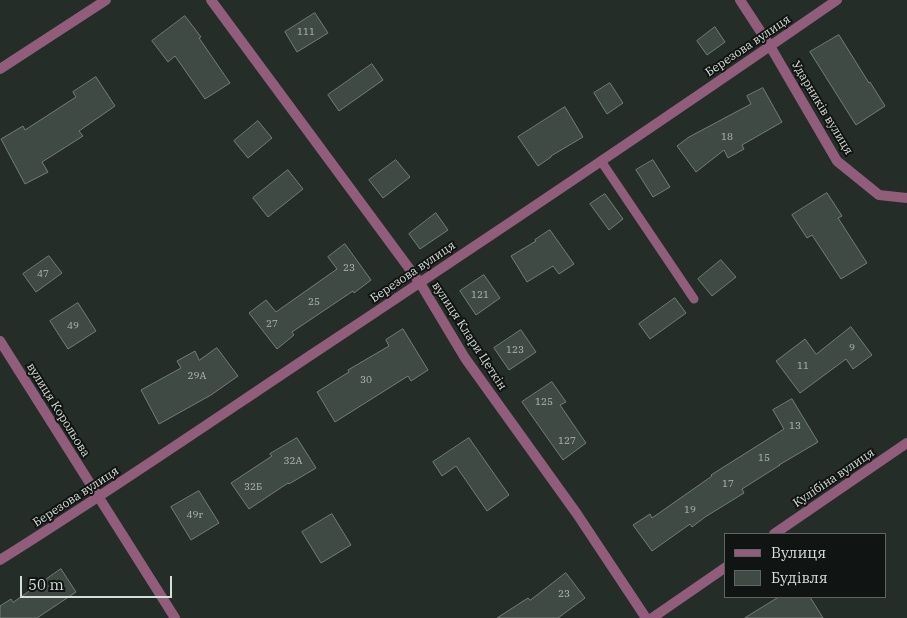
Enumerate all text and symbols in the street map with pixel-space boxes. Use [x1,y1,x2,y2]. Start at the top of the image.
street label: Березова вулиця [703,12,793,80]
house number: 111 [297,26,315,38]
street label: Ударників вулиця [788,59,856,157]
house number: 18 [721,131,733,143]
street label: Березова вулиця [368,238,458,306]
house number: 23 [343,262,355,274]
house number: 47 [37,268,49,280]
street label: вулиця Клари Цеткін [429,279,509,393]
house number: 121 [471,289,489,301]
house number: 25 [308,296,320,308]
house number: 27 [266,318,278,330]
house number: 49 [67,320,79,332]
house number: 9 [849,342,855,354]
house number: 123 [506,344,524,356]
street label: вулиця Корольова [23,360,93,460]
house number: 11 [797,360,809,372]
house number: 29А [188,370,206,382]
house number: 30 [360,374,372,386]
house number: 125 [535,396,553,408]
house number: 13 [789,420,801,432]
house number: 127 [558,435,576,447]
street label: Кулібіна вулиця [791,445,877,511]
house number: 15 [758,452,770,464]
house number: 32А [284,455,302,467]
street label: Березова вулиця [30,464,122,530]
house number: 17 [722,478,734,490]
house number: 32Б [244,481,262,493]
house number: 19 [684,504,696,516]
house number: 49г [187,509,203,521]
legend [724,533,887,598]
text: Вулиця [771,543,826,562]
scale bar [22,566,175,598]
text: Будівля [771,568,828,587]
text: 50 m [28,575,64,594]
house number: 23 [558,588,570,600]

